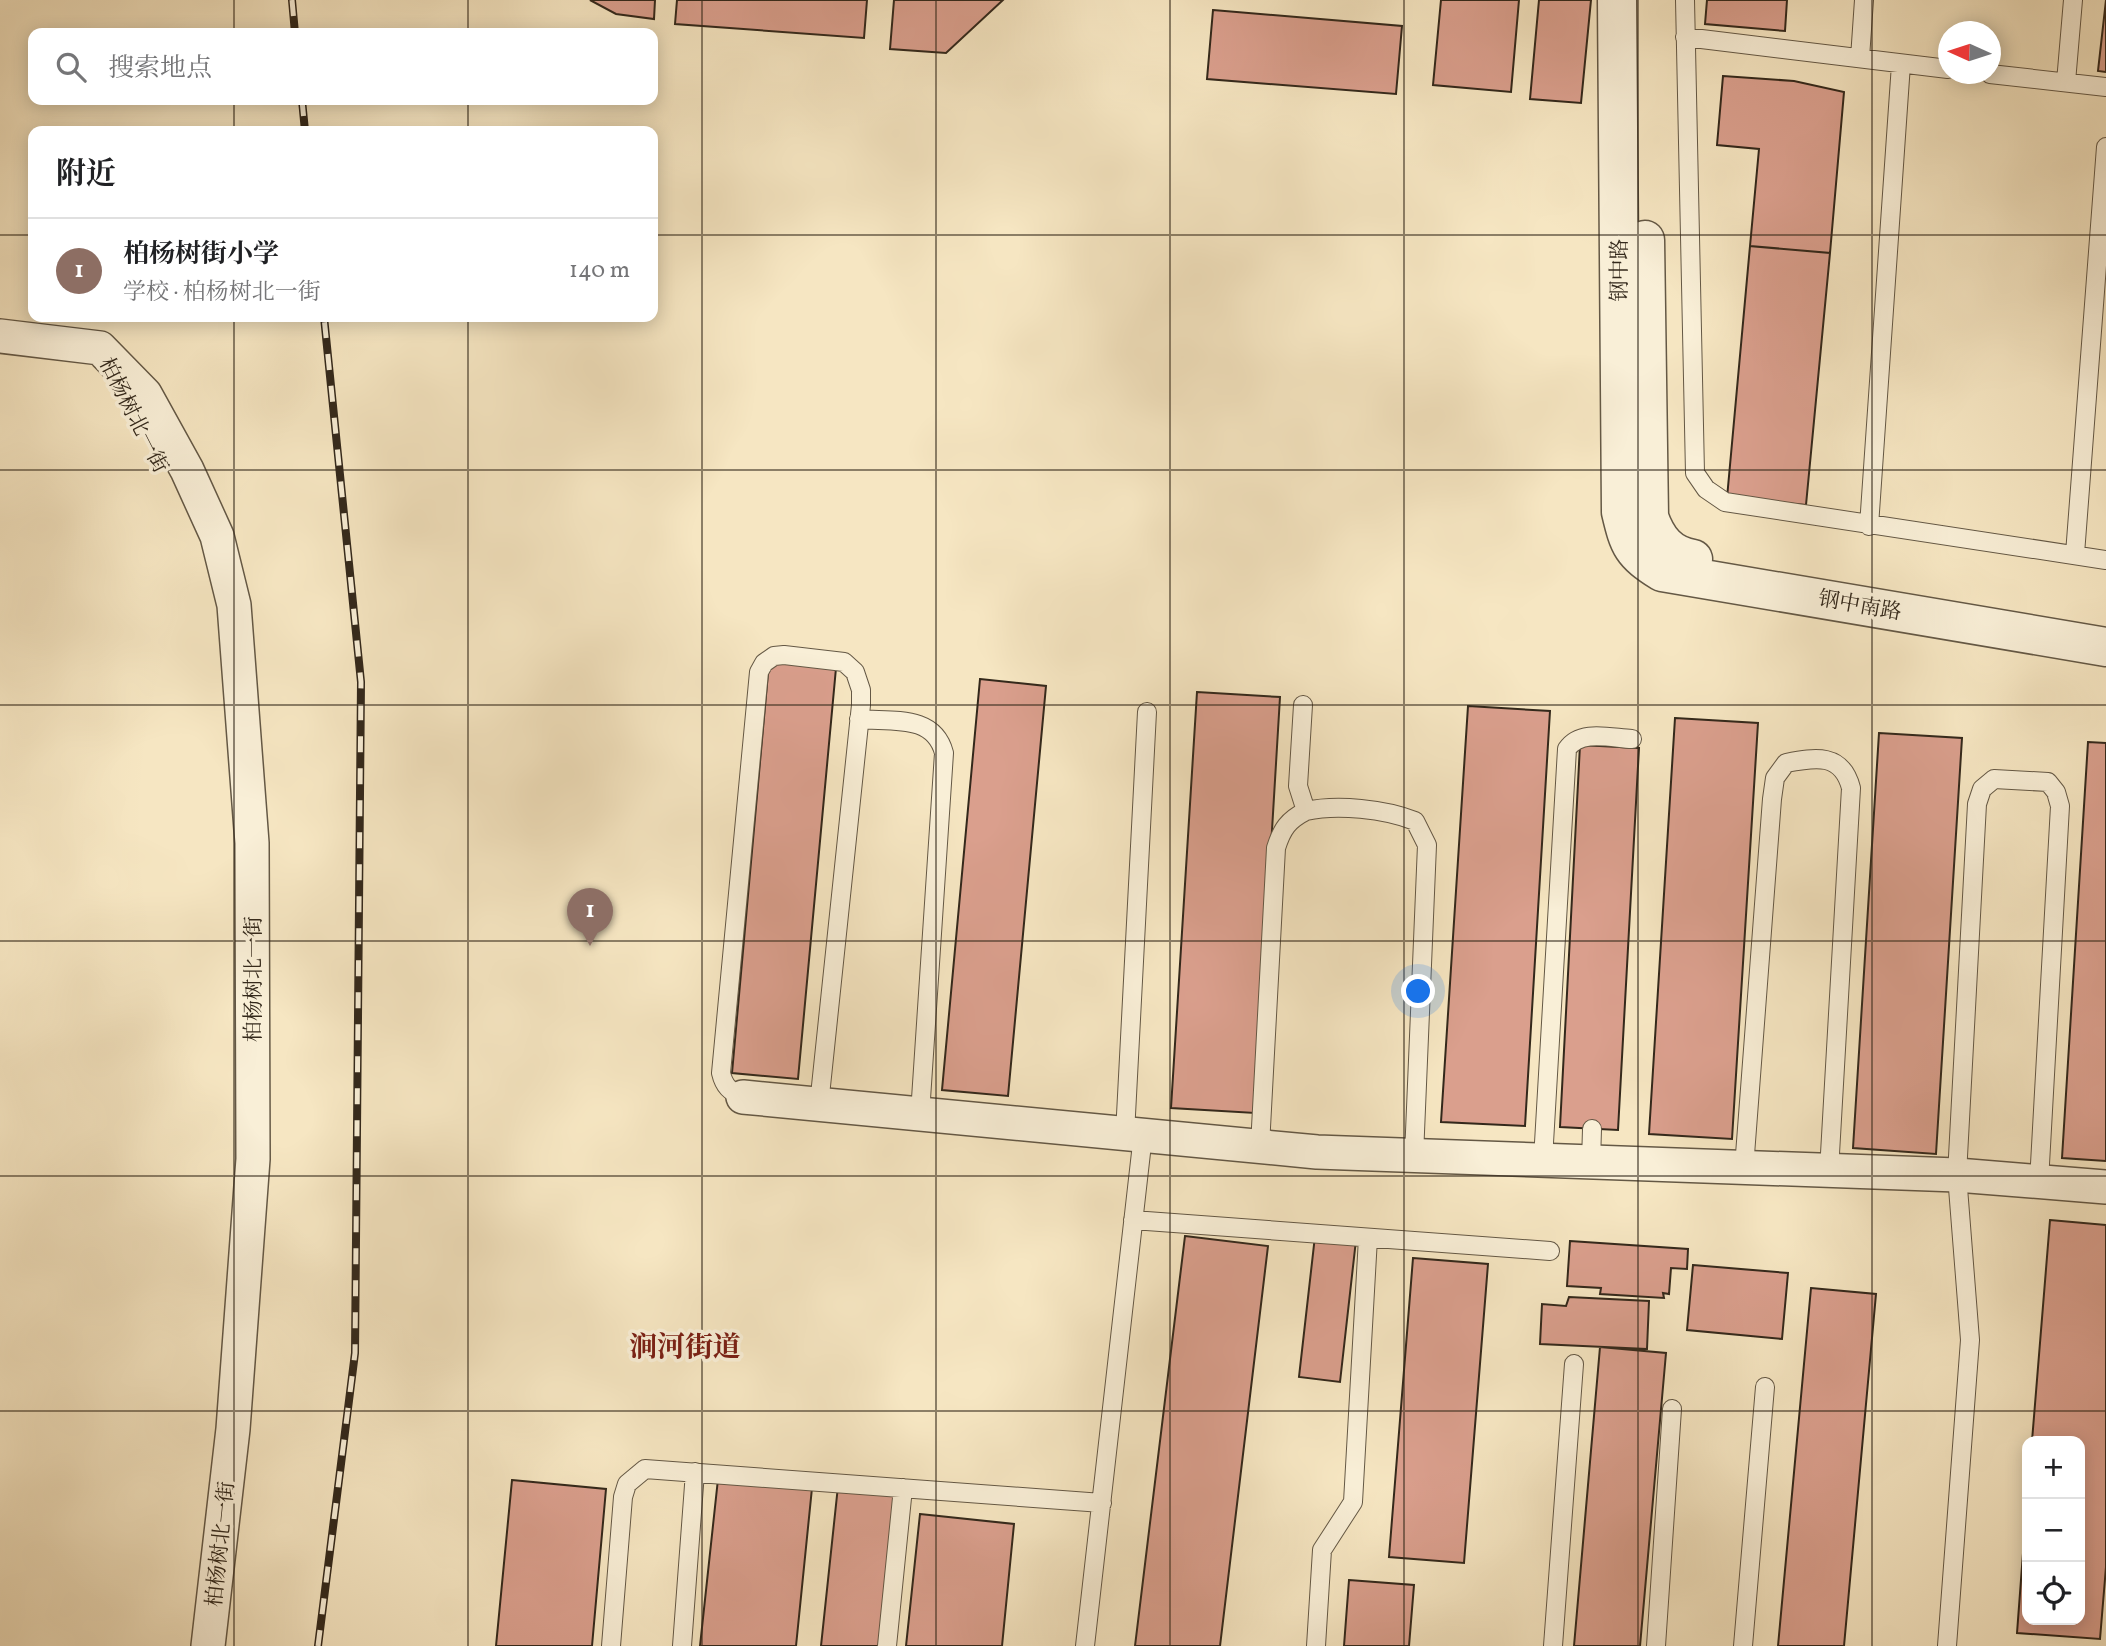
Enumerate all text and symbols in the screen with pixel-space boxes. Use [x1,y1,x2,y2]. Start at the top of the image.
north arrow [1938,21,2001,84]
search box [28,28,658,105]
icon: search [52,48,90,86]
text: 搜索地点 [108,51,212,87]
text: 附近 [56,154,116,196]
text: 柏杨树街小学 [123,237,279,273]
street label: 钢中路 [1606,239,1635,302]
text: 1 [74,255,84,287]
text: 140 m [569,255,630,287]
text: 学校 · 柏杨树北一街 [123,277,321,309]
street label: 柏杨树北一街 [91,353,174,478]
street label: 钢中南路 [1816,585,1904,628]
pin: 1 [567,888,613,946]
street label: 柏杨树北一街 [240,916,269,1042]
your location [1401,974,1435,1008]
district label: 涧河街道 [629,1329,741,1368]
map controls [2022,1436,2085,1625]
button: + [2022,1436,2085,1499]
street label: 柏杨树北一街 [200,1480,242,1608]
button: − [2022,1499,2085,1562]
button: locate [2022,1562,2085,1625]

